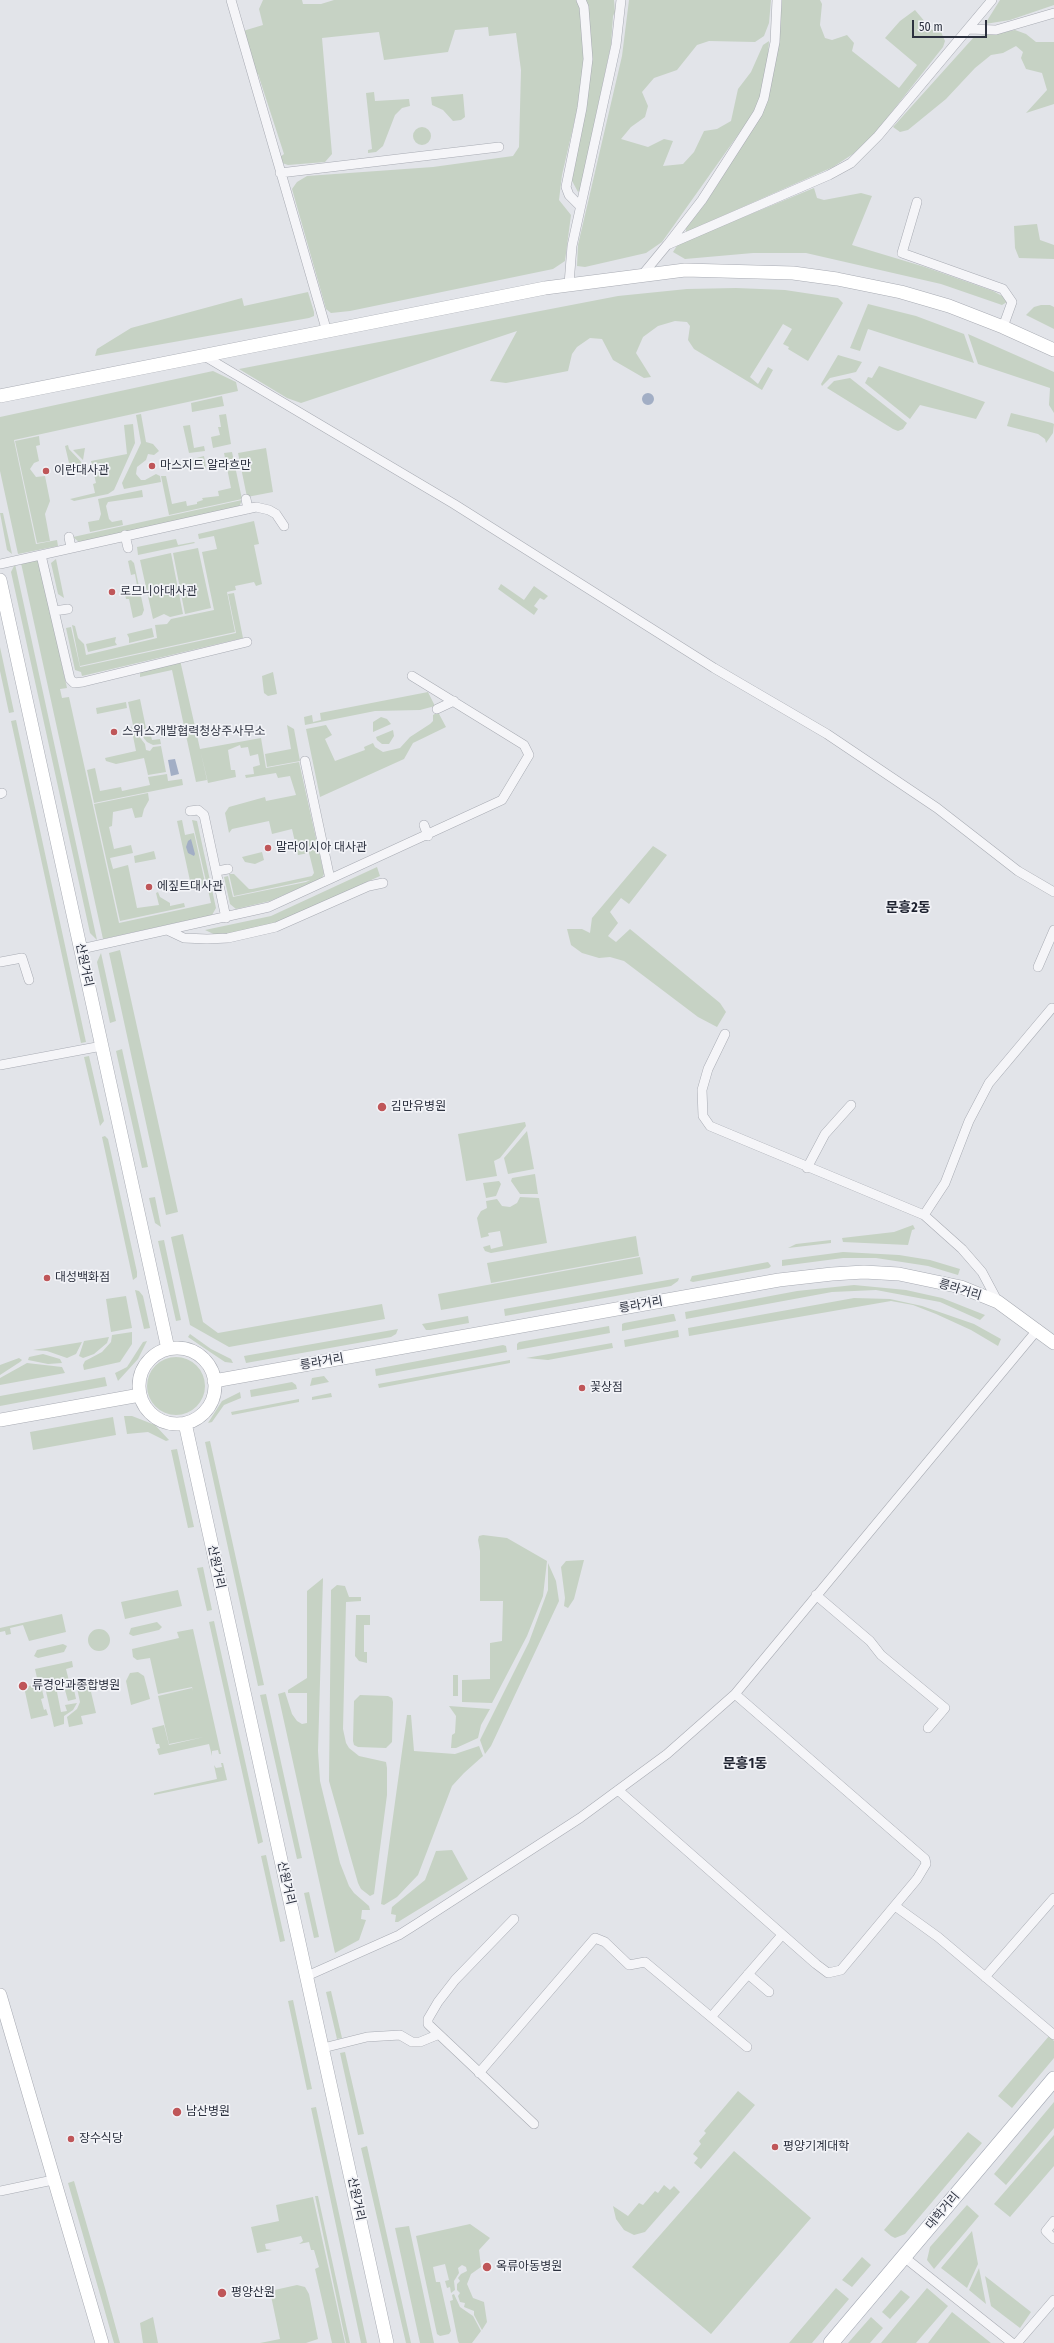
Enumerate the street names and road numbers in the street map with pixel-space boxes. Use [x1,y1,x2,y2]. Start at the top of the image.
street label: 산원거리 [72,942,96,988]
street label: 릉라거리 [937,1277,983,1303]
street label: 릉라거리 [618,1294,664,1316]
street label: 릉라거리 [299,1351,345,1373]
street label: 산원거리 [204,1544,228,1590]
street label: 산원거리 [274,1860,298,1906]
street label: 산원거리 [344,2176,368,2222]
street label: 대학거리 [923,2189,963,2233]

